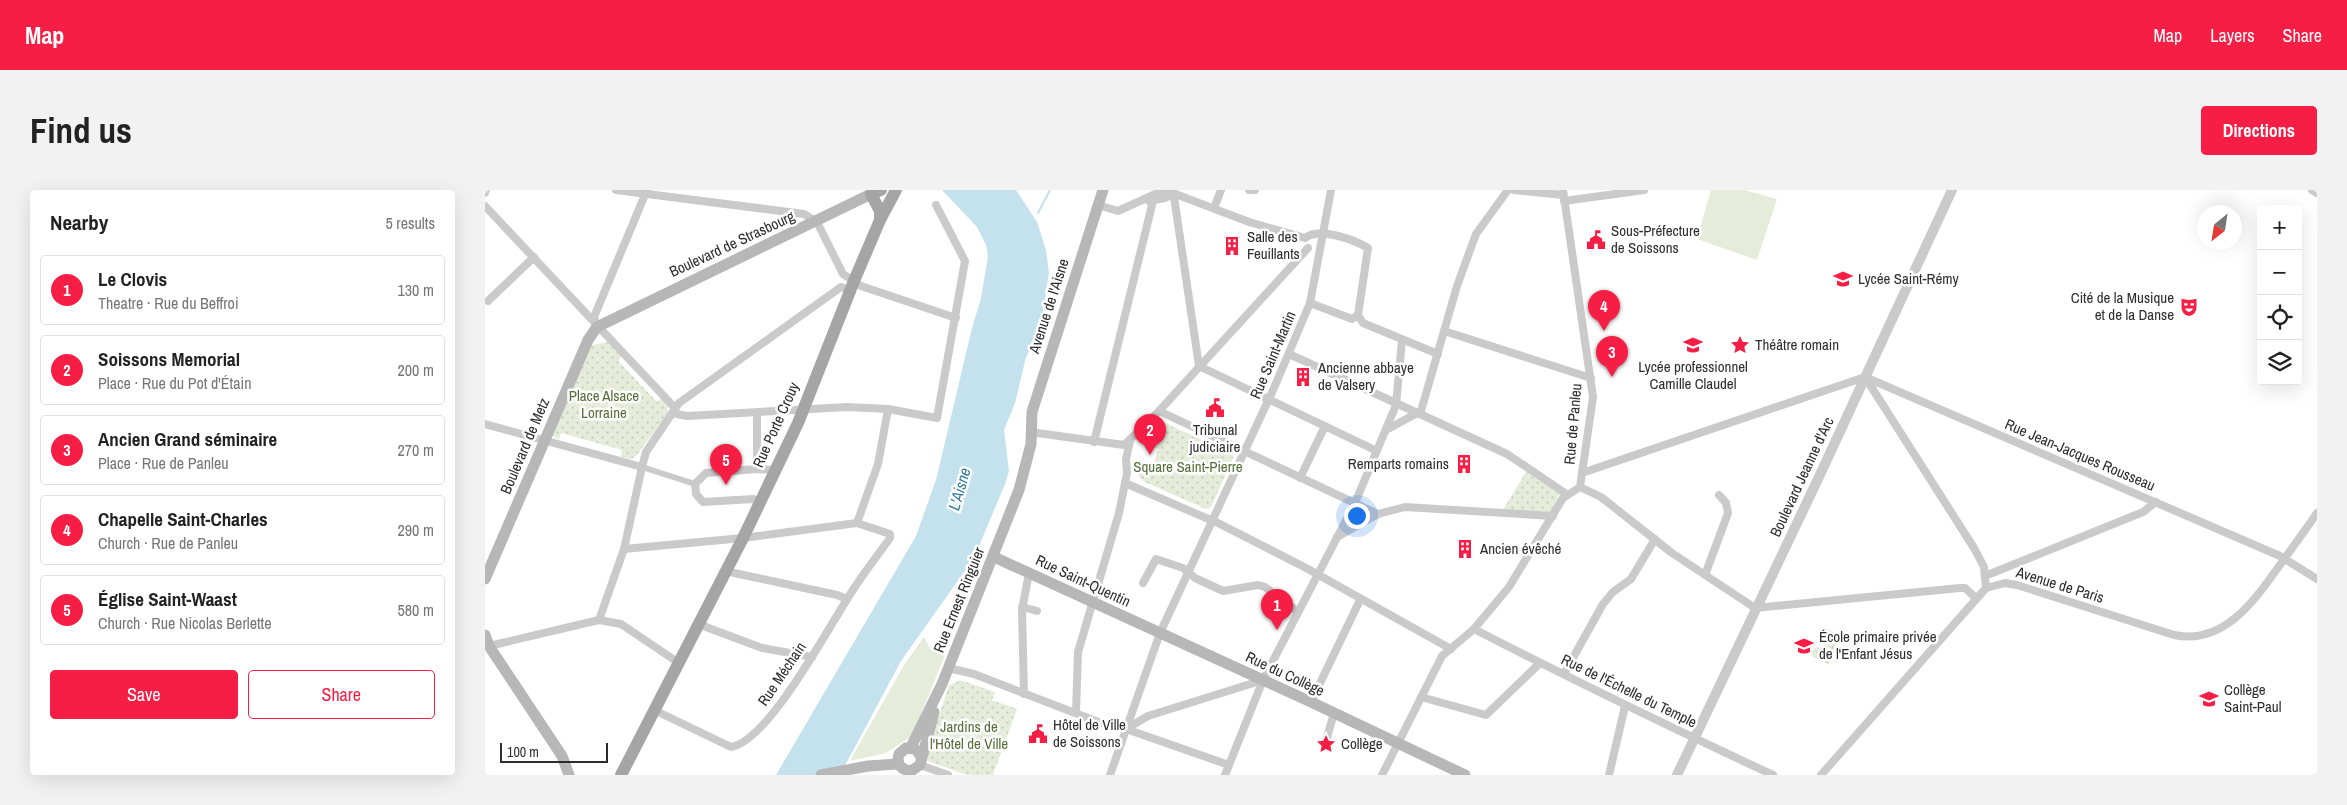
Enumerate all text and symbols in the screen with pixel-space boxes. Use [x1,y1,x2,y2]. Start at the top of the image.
text: Map [25,19,64,51]
text: Map [2154,23,2182,48]
text: Layers [2210,23,2255,48]
text: Share [2283,23,2322,48]
button: Directions [2201,106,2317,155]
text: Find us [30,107,132,154]
street label: Boulevard de Strasbourg [666,205,798,282]
north arrow [2197,205,2242,250]
map controls [2257,205,2302,385]
button: + [2257,205,2302,250]
text: Nearby [50,208,108,237]
text: 5 results [385,212,435,234]
place label: Sous-Préfecture de Soissons [1611,220,1700,258]
place label: Salle des Feuillants [1247,226,1300,264]
public building icon: Sous-Préfecture de Soissons [1585,229,1607,251]
building icon: Salle des Feuillants [1221,235,1243,257]
button: − [2257,250,2302,295]
street label: Avenue de l'Aisne [1023,256,1074,357]
text: Le Clovis [98,266,167,292]
school or university icon: Lycée Saint-Rémy [1832,268,1854,290]
place label: Lycée Saint-Rémy [1858,268,1960,289]
text: 1 [63,279,71,301]
text: 130 m [398,279,434,301]
place label: Cité de la Musique et de la Danse [2071,287,2174,325]
pin: 4 [1588,290,1620,331]
text: Theatre · Rue du Beffroi [98,292,239,314]
button: locate [2257,295,2302,340]
theatre icon: Cité de la Musique et de la Danse [2178,296,2200,318]
street label: Rue Saint-Martin [1245,308,1301,402]
school or university icon: Lycée professionnel Camille Claudel [1682,334,1704,356]
place icon: Théâtre romain [1729,334,1751,356]
place label: Théâtre romain [1755,334,1839,355]
pin: 3 [1596,336,1628,377]
button: layers [2257,340,2302,385]
text: Soissons Memorial [98,346,240,372]
place label: Lycée professionnel Camille Claudel [1638,356,1748,394]
place label: Ancienne abbaye de Valsery [1317,357,1414,395]
text: 2 [63,359,71,381]
text: 200 m [398,359,434,381]
building icon: Ancienne abbaye de Valsery [1292,366,1314,388]
text: Place · Rue du Pot d'Étain [98,372,252,394]
street label: Rue Porte Crouy [747,378,804,471]
street label: Rue de Panleu [1558,383,1587,465]
park label: Place Alsace Lorraine [569,385,639,423]
street label: Boulevard de Metz [495,394,554,497]
public building icon: Tribunal judiciaire [1204,397,1226,419]
street label: Boulevard Jeanne d'Arc [1765,413,1839,540]
street label: Rue Jean-Jacques Rousseau [2002,413,2159,496]
pin: 2 [1134,414,1166,455]
place label: Tribunal judiciaire [1189,419,1240,457]
text: Ancien Grand séminaire [98,426,277,452]
text: 3 [63,439,71,461]
text: 270 m [398,439,434,461]
pin: 5 [710,444,742,485]
text: Place · Rue de Panleu [98,452,229,474]
place label: Remparts romains [1348,453,1449,474]
building icon: Remparts romains [1453,453,1475,475]
park label: Square Saint-Pierre [1133,456,1243,477]
water label: L'Aisne [942,465,976,513]
your location [1344,503,1370,529]
text: Chapelle Saint-Charles [98,506,268,532]
text: 4 [63,519,71,541]
text: 290 m [398,519,434,541]
text: Church · Rue de Panleu [98,532,238,554]
building icon: Ancien évêché [1454,538,1476,560]
place label: Ancien évêché [1479,538,1562,559]
street label: Rue Ernest Ringuier [928,544,989,656]
street label: Rue Saint-Quentin [1032,549,1134,612]
street label: Avenue de Paris [2013,561,2107,608]
text: Église Saint-Waast [98,586,237,612]
pin: 1 [1261,589,1293,630]
text: 5 [63,599,71,621]
text: 580 m [398,599,434,621]
text: Church · Rue Nicolas Berlette [98,612,272,634]
place label: École primaire privée de l'Enfant Jésus [1819,626,1937,664]
school or university icon: École primaire privée de l'Enfant Jésus [1793,635,1815,657]
street label: Rue Méchain [752,638,811,710]
street label: Rue du Collège [1242,646,1328,701]
street label: Rue de l'Échelle du Temple [1558,649,1701,733]
button: Save [50,670,238,719]
button: Share [248,670,435,719]
place label: Collège Saint-Paul [2224,679,2281,717]
school or university icon: Collège Saint-Paul [2198,688,2220,710]
place label: Hôtel de Ville de Soissons [1053,714,1126,752]
park label: Jardins de l'Hôtel de Ville [930,716,1008,754]
public building icon: Hôtel de Ville de Soissons [1027,723,1049,745]
place icon: Collège [1315,733,1337,755]
place label: Collège [1341,733,1383,754]
scale bar [500,740,607,763]
text: 100 m [507,743,539,761]

